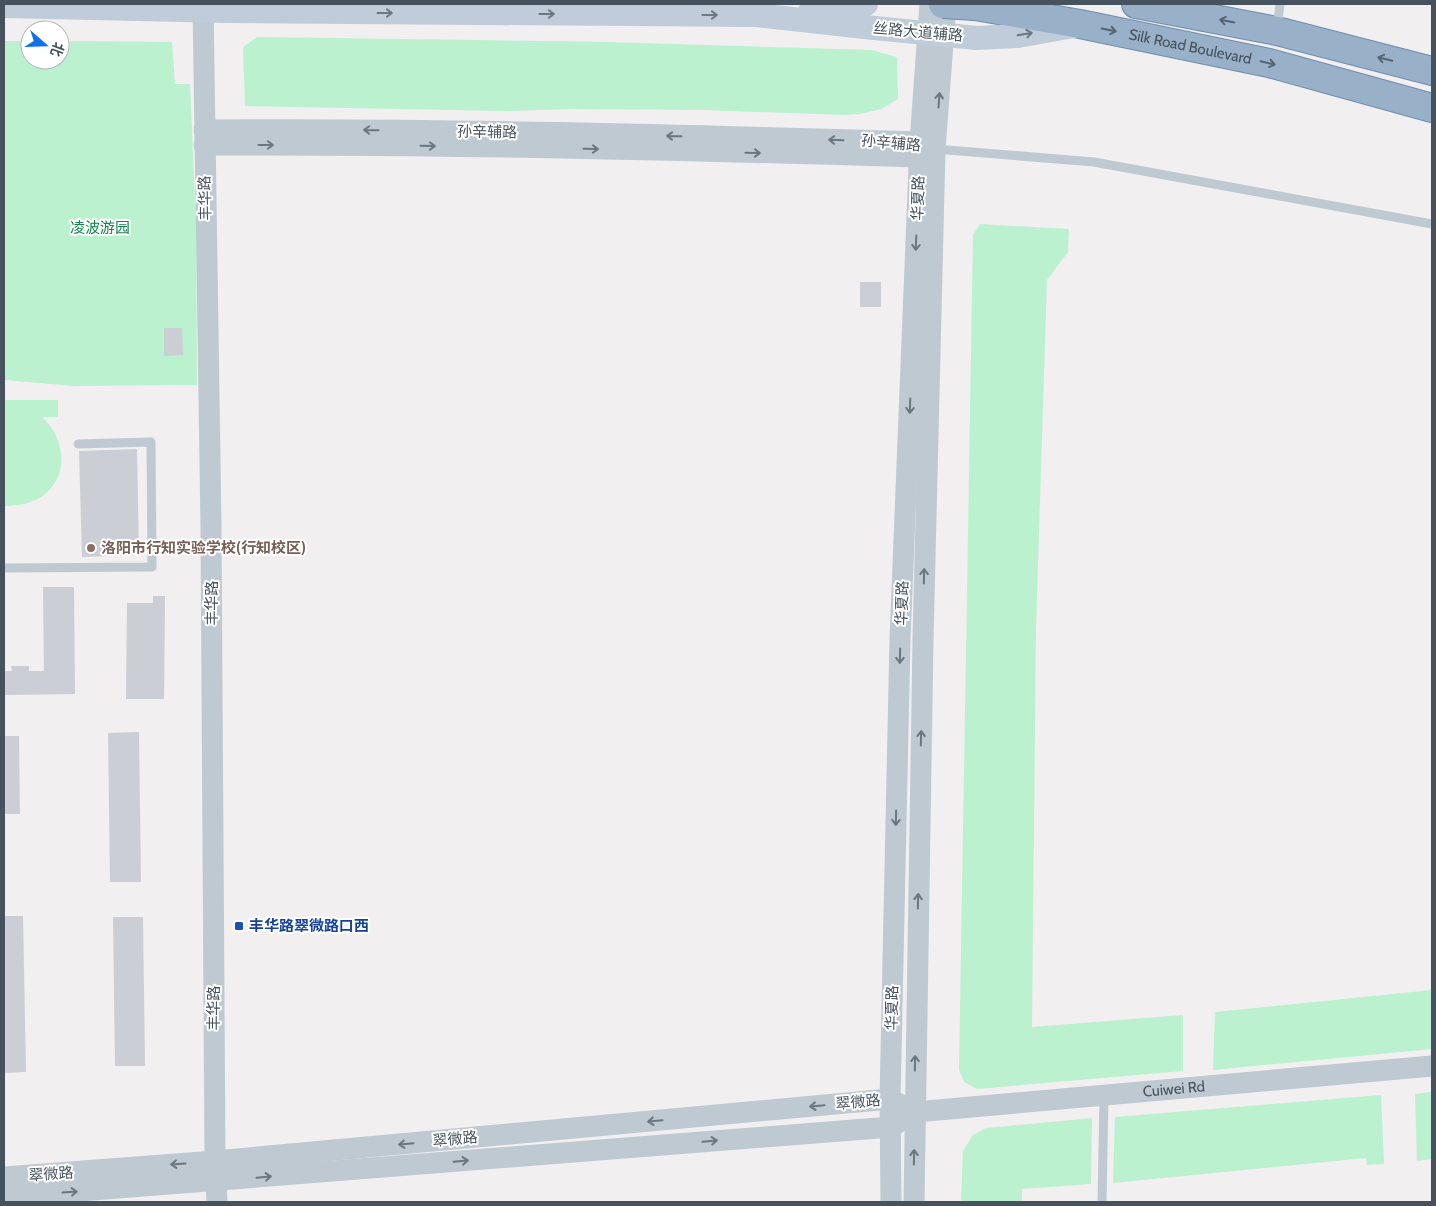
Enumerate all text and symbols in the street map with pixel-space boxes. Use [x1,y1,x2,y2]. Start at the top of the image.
one-way arrow [376,8,393,18]
one-way arrow [539,9,555,19]
one-way arrow [702,10,718,20]
one-way arrow [1219,16,1235,26]
street label: 丝路大道辅路 [872,19,964,45]
north arrow [20,20,70,70]
street label: Silk Road Boulevard [1127,25,1253,68]
one-way arrow [1100,26,1116,35]
one-way arrow [1017,29,1033,39]
text: 北 [46,40,68,59]
one-way arrow [1378,54,1394,63]
one-way arrow [1260,59,1276,68]
one-way arrow [934,93,943,109]
street label: 孙辛辅路 [457,122,517,142]
one-way arrow [363,125,380,135]
one-way arrow [666,131,682,141]
street label: 孙辛辅路 [860,131,922,155]
one-way arrow [828,135,844,144]
one-way arrow [257,140,273,150]
one-way arrow [420,141,436,151]
one-way arrow [582,145,598,154]
one-way arrow [745,148,761,157]
street label: 丰华路 [196,175,214,221]
street label: 华夏路 [908,175,928,221]
park label: 凌波游园 [70,219,130,237]
one-way arrow [911,235,921,251]
one-way arrow [905,398,914,414]
place label: 洛阳市行知实验学校(行知校区) [101,539,306,557]
marker: 洛阳市行知实验学校(行知校区) [85,542,97,554]
one-way arrow [919,568,929,584]
street label: 丰华路 [203,580,221,626]
street label: 华夏路 [892,580,912,626]
one-way arrow [895,647,905,663]
one-way arrow [916,731,926,747]
one-way arrow [891,810,901,826]
one-way arrow [913,893,923,910]
place label: 丰华路翠微路口西 [249,917,369,935]
marker: 丰华路翠微路口西 [233,920,245,932]
street label: 丰华路 [205,985,223,1031]
street label: 华夏路 [883,985,901,1031]
one-way arrow [911,1056,920,1072]
street label: Cuiwei Rd [1142,1077,1206,1101]
street label: 翠微路 [835,1091,881,1113]
one-way arrow [809,1101,825,1110]
one-way arrow [647,1116,663,1125]
street label: 翠微路 [432,1128,478,1150]
one-way arrow [702,1136,718,1146]
one-way arrow [398,1139,414,1148]
one-way arrow [909,1149,919,1166]
one-way arrow [453,1156,469,1166]
one-way arrow [170,1159,186,1169]
street label: 翠微路 [28,1163,74,1185]
one-way arrow [256,1172,272,1182]
one-way arrow [62,1187,78,1196]

